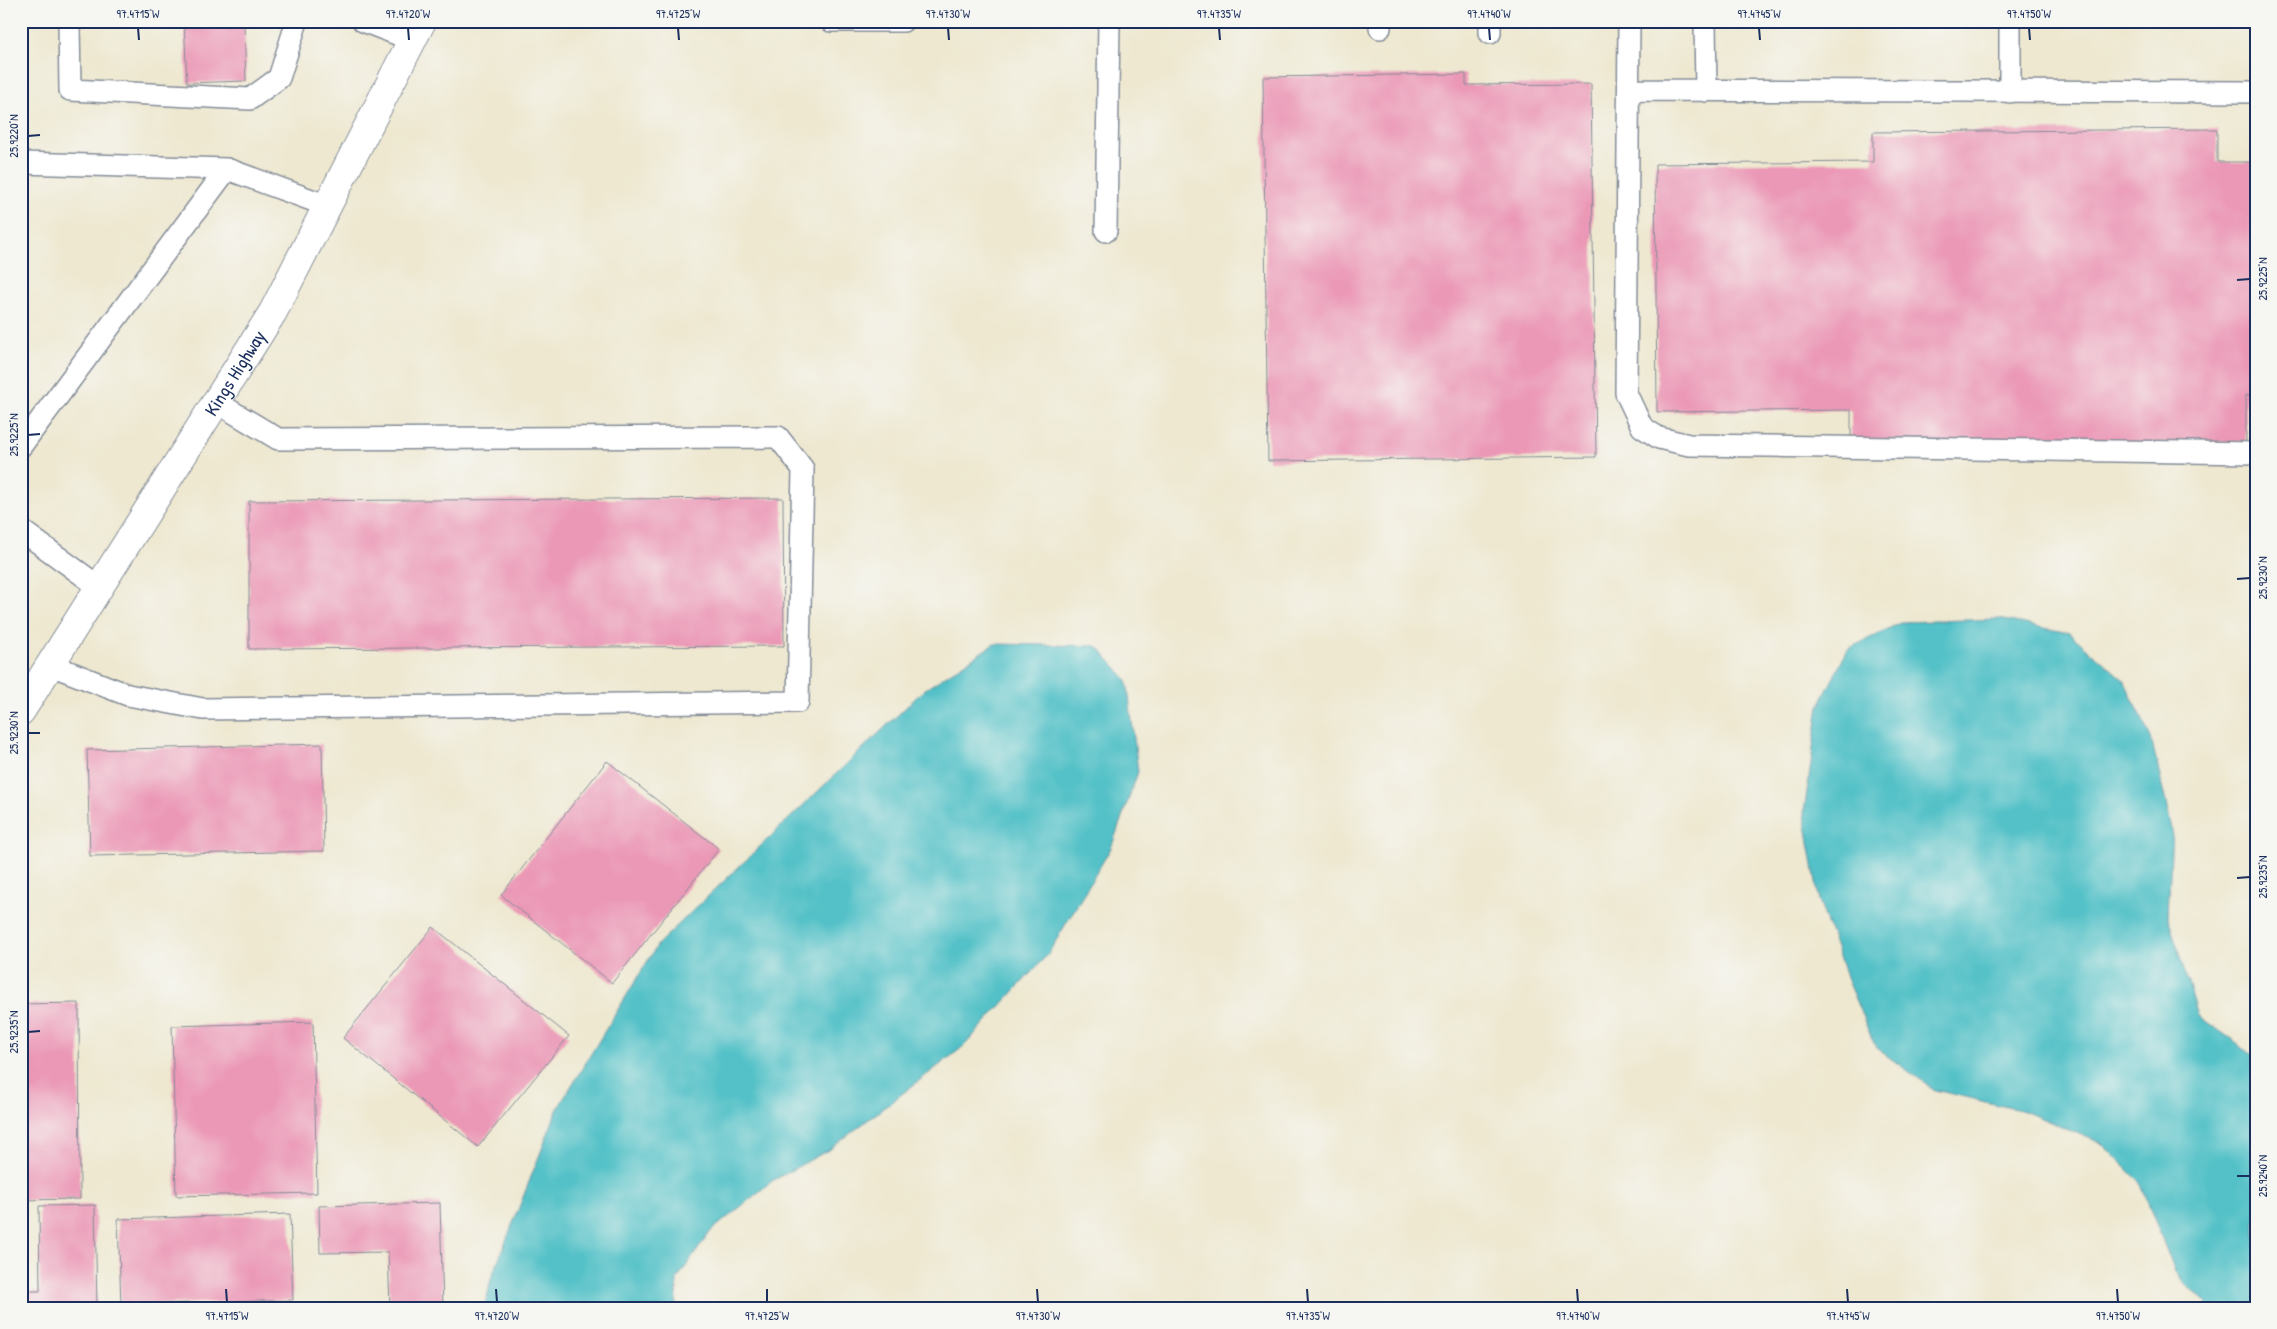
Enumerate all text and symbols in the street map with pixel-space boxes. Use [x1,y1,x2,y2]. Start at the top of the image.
text: 97.4715°W [117,5,160,22]
text: 97.4720°W [386,5,431,22]
text: 97.4725°W [656,5,701,22]
text: 97.4730°W [926,5,971,22]
text: 97.4735°W [1197,5,1242,22]
text: 97.4740°W [1467,5,1511,22]
text: 97.4745°W [1737,5,1781,22]
text: 97.4750°W [2007,5,2052,22]
text: 25.9220°N [5,114,22,158]
text: 25.9225°N [2254,257,2271,301]
street label: Kings Highway [198,325,271,421]
text: 25.9225°N [5,413,22,457]
text: 25.9230°N [2254,556,2271,600]
text: 25.9230°N [5,711,22,755]
text: 25.9235°N [2254,856,2271,898]
text: 25.9235°N [5,1011,22,1053]
text: 25.9240°N [2254,1155,2271,1197]
text: 97.4715°W [206,1307,249,1324]
text: 97.4720°W [475,1307,520,1324]
text: 97.4725°W [745,1307,790,1324]
text: 97.4730°W [1016,1307,1061,1324]
text: 97.4735°W [1286,1307,1331,1324]
text: 97.4740°W [1556,1307,1600,1324]
text: 97.4745°W [1826,1307,1870,1324]
text: 97.4750°W [2096,1307,2141,1324]

